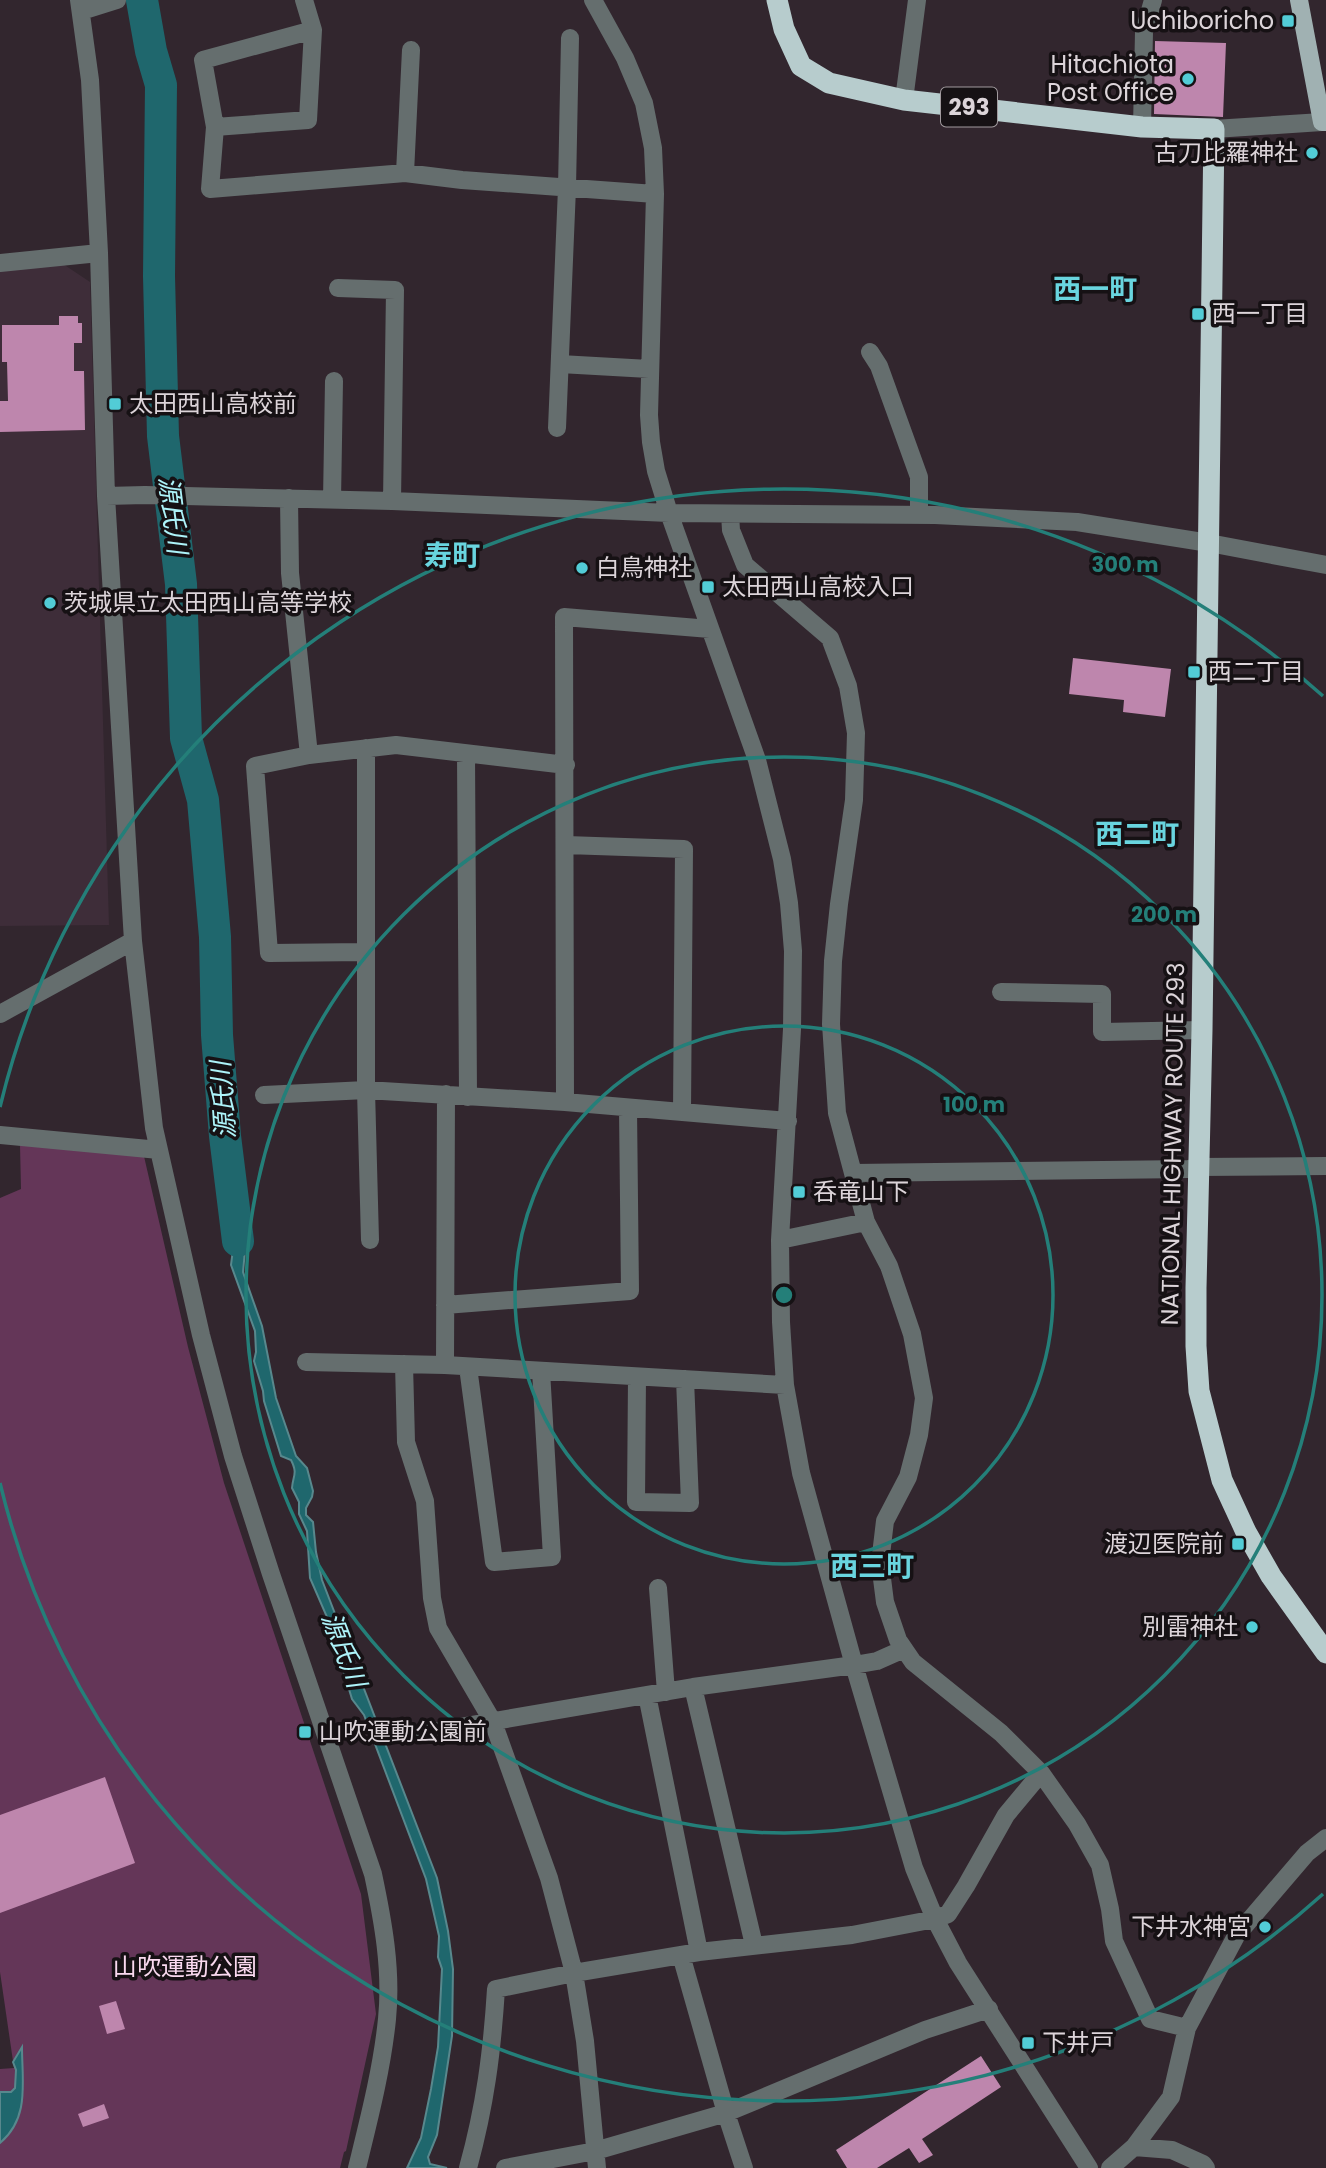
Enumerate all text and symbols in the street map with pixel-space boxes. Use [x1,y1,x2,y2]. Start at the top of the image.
place label: Uchiboricho [1130,4,1274,37]
marker: Uchiboricho [1280,13,1296,29]
place label: Hitachiota Post Office [1047,48,1174,109]
marker: Hitachiota Post Office [1180,71,1196,87]
road number: 293 [941,88,997,127]
place label: 古刀比羅神社 [1154,136,1298,169]
marker: 古刀比羅神社 [1304,145,1320,161]
district label: 西一町 [1053,270,1137,309]
place label: 西一丁目 [1212,297,1308,330]
marker: 西一丁目 [1190,306,1206,322]
place label: 太田西山高校前 [129,387,297,420]
marker: 太田西山高校前 [107,396,123,412]
water label: 源氏川 [150,474,196,559]
district label: 寿町 [424,536,480,575]
text: 300 m [1092,550,1158,579]
place label: 白鳥神社 [596,551,692,584]
marker: 白鳥神社 [574,560,590,576]
place label: 太田西山高校入口 [722,570,914,603]
marker: 太田西山高校入口 [700,579,716,595]
place label: 茨城県立太田西山高等学校 [64,586,352,619]
marker: 茨城県立太田西山高等学校 [42,595,58,611]
place label: 西二丁目 [1208,655,1304,688]
marker: 西二丁目 [1186,664,1202,680]
district label: 西二町 [1095,815,1179,854]
text: 200 m [1131,900,1197,929]
street label: NATIONAL HIGHWAY ROUTE 293 [1153,962,1192,1326]
water label: 源氏川 [202,1057,244,1140]
text: 100 m [943,1090,1005,1119]
place label: 呑竜山下 [813,1175,909,1208]
marker: 呑竜山下 [791,1184,807,1200]
centre of rings [772,1283,796,1307]
place label: 渡辺医院前 [1104,1527,1224,1560]
marker: 渡辺医院前 [1230,1536,1246,1552]
district label: 西三町 [830,1547,914,1586]
water label: 源氏川 [313,1607,376,1696]
place label: 別雷神社 [1142,1610,1238,1643]
marker: 別雷神社 [1244,1619,1260,1635]
place label: 山吹運動公園前 [319,1715,487,1748]
marker: 山吹運動公園前 [297,1724,313,1740]
place label: 下井水神宮 [1131,1910,1251,1943]
marker: 下井水神宮 [1257,1919,1273,1935]
park label: 山吹運動公園 [113,1950,257,1983]
place label: 下井戸 [1042,2026,1114,2059]
marker: 下井戸 [1020,2035,1036,2051]

